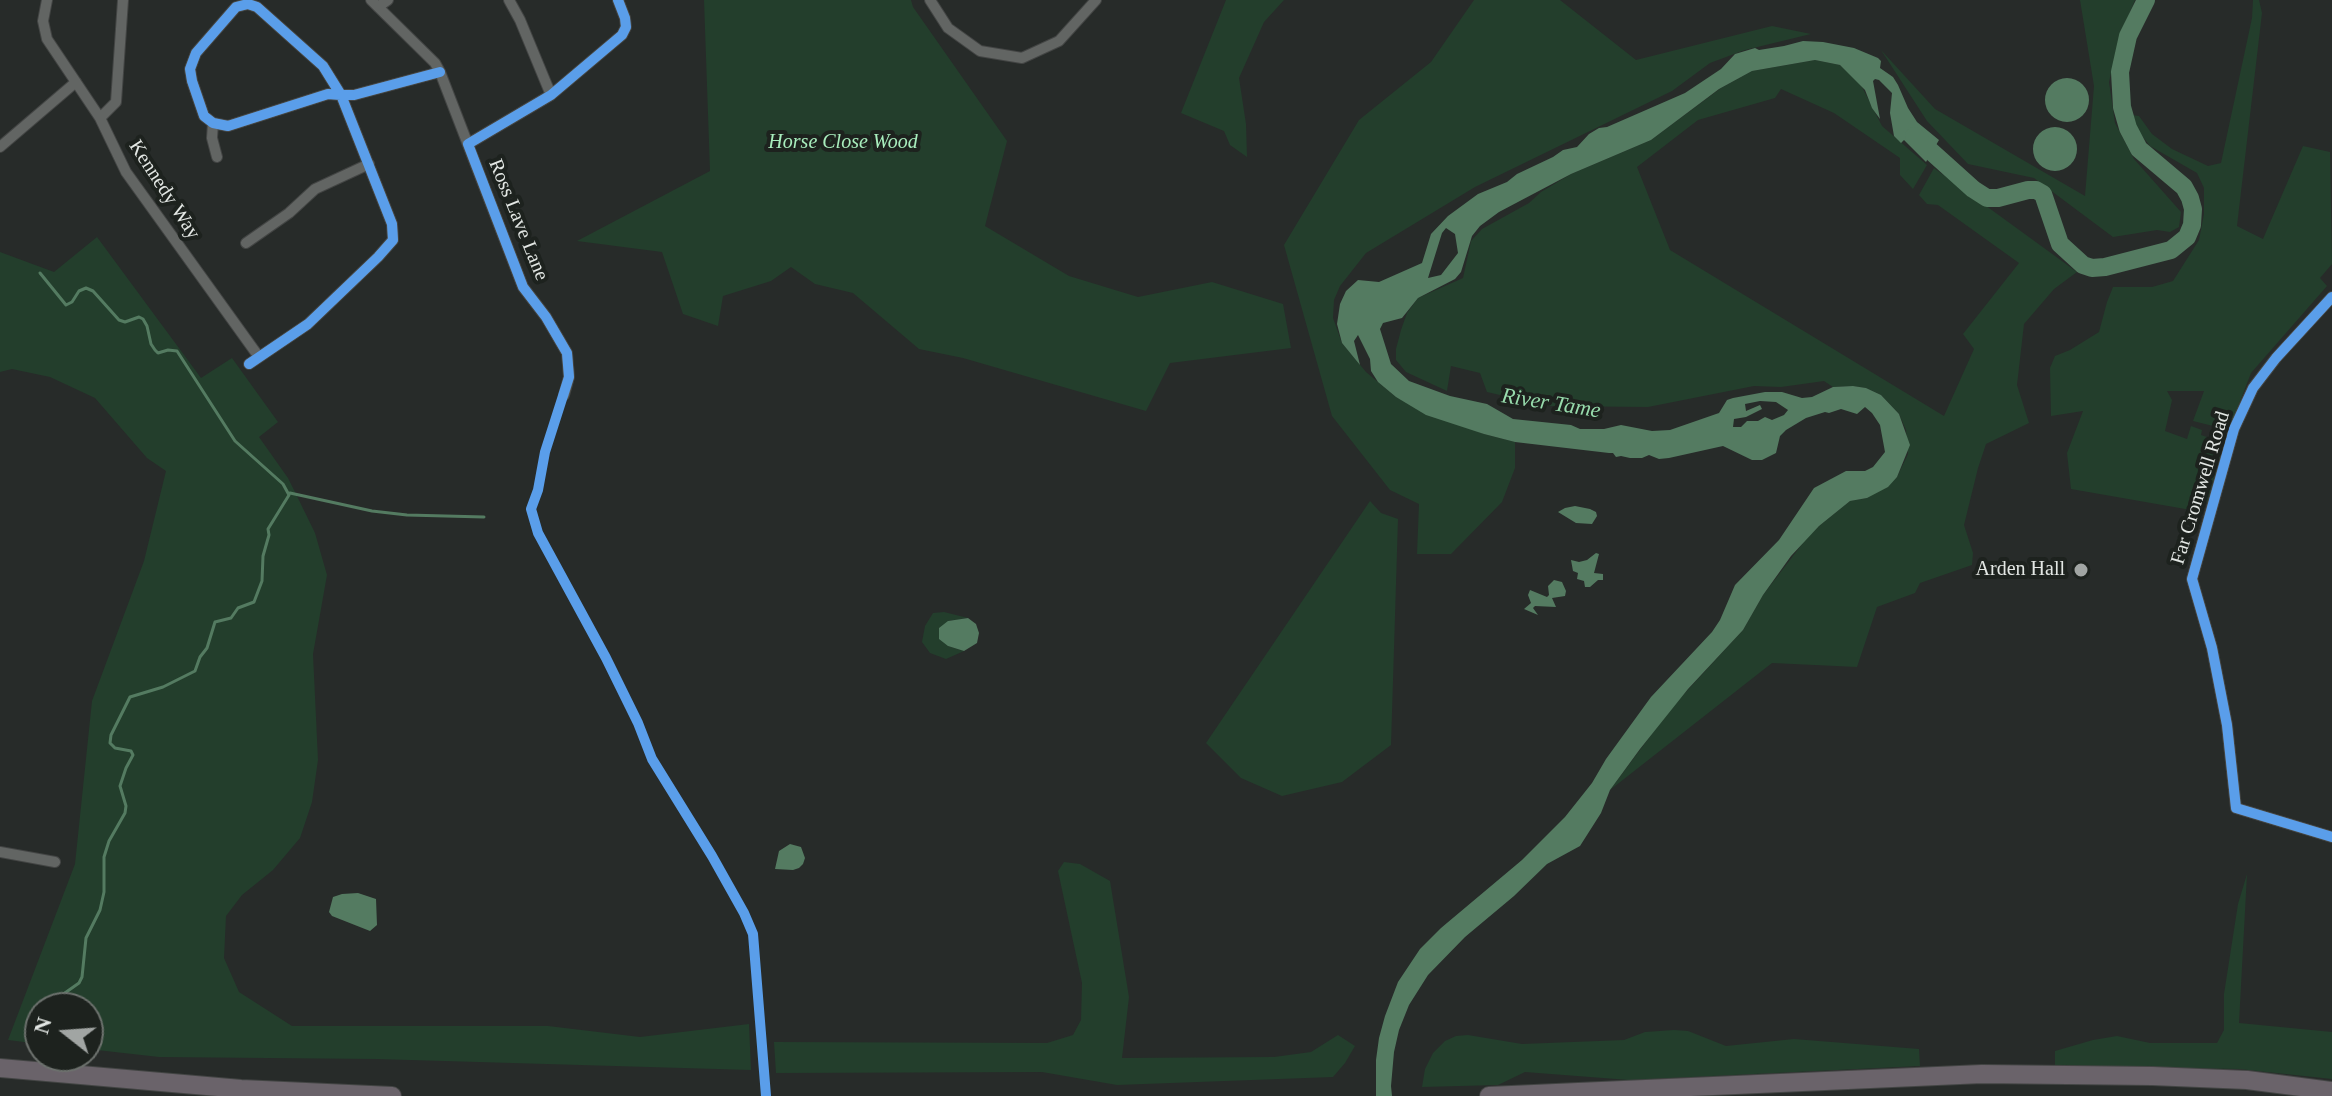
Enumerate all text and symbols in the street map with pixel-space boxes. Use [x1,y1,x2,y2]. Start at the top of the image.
park label: Horse Close Wood [768,131,918,155]
street label: Kennedy Way [123,136,205,244]
street label: Ross Lave Lane [483,156,553,284]
water label: River Tame [1500,383,1602,425]
street label: Far Cromwell Road [2166,409,2236,567]
place label: Arden Hall [1976,558,2065,582]
marker: Arden Hall [2072,561,2090,579]
north arrow [24,992,104,1072]
text: N [28,1014,57,1037]

